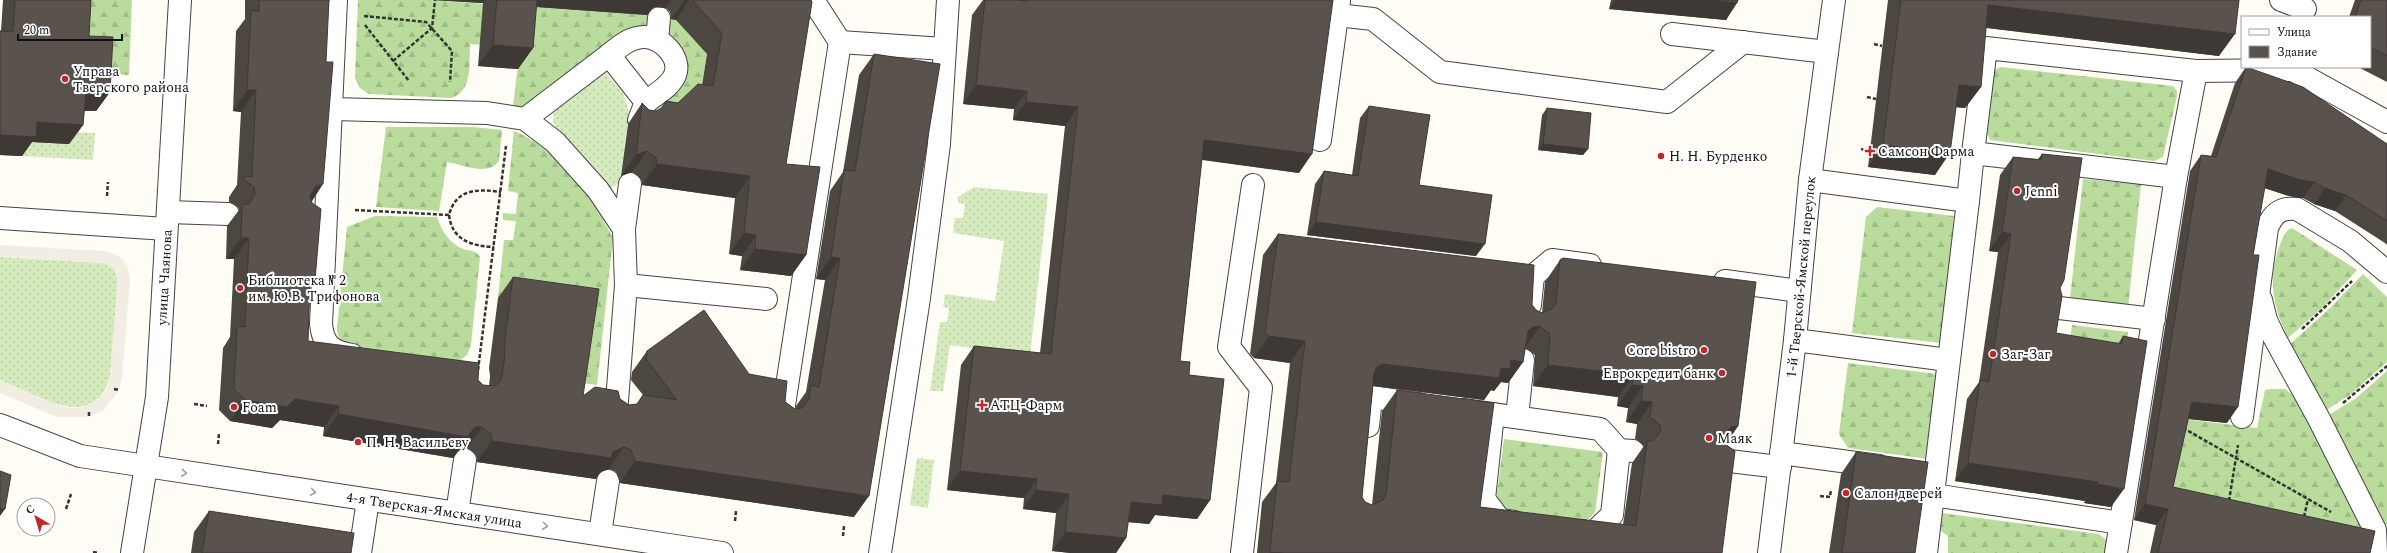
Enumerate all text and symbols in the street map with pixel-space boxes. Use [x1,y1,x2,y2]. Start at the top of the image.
scale bar [18,16,122,42]
legend [2241,16,2371,68]
text: 20 m [24,21,49,40]
text: Улица [2277,23,2311,42]
text: Здание [2277,43,2317,62]
place label: Управа Тверского района [73,61,189,98]
marker: Управа Тверского района [60,74,70,84]
place label: Самсон Фарма [1878,141,1974,162]
place label: Н. Н. Бурденко [1669,146,1767,167]
marker: Самсон Фарма [1865,146,1875,156]
marker: Н. Н. Бурденко [1656,151,1666,161]
street label: 1-й Тверской-Ямской переулок [1780,174,1821,379]
place label: Jenni [2025,181,2058,202]
marker: Jenni [2012,186,2022,196]
street label: улица Чаянова [151,229,177,327]
place label: Библиотека № 2 им. Ю.В. Трифонова [248,270,380,307]
marker: Библиотека № 2 им. Ю.В. Трифонова [235,283,245,293]
place label: Core bistro [1626,340,1696,361]
place label: Заг-Заг [2001,344,2051,365]
marker: Core bistro [1699,345,1709,355]
marker: Заг-Заг [1988,349,1998,359]
place label: Еврокредит банк [1603,363,1714,384]
marker: Еврокредит банк [1717,368,1727,378]
place label: АТЦ-Фарм [990,395,1062,416]
place label: Foam [242,397,277,418]
marker: АТЦ-Фарм [977,400,987,410]
marker: Foam [229,402,239,412]
place label: Маяк [1717,428,1753,449]
place label: П. Н. Васильеву [366,432,470,453]
marker: Маяк [1704,433,1714,443]
marker: П. Н. Васильеву [353,437,363,447]
one-way arrow [181,468,187,477]
place label: Салон дверей [1854,483,1942,504]
street label: 4-я Тверская-Ямская улица [345,486,524,533]
one-way arrow [309,487,316,495]
marker: Салон дверей [1841,488,1851,498]
north arrow [16,497,56,537]
text: С [22,500,39,519]
one-way arrow [542,521,548,530]

